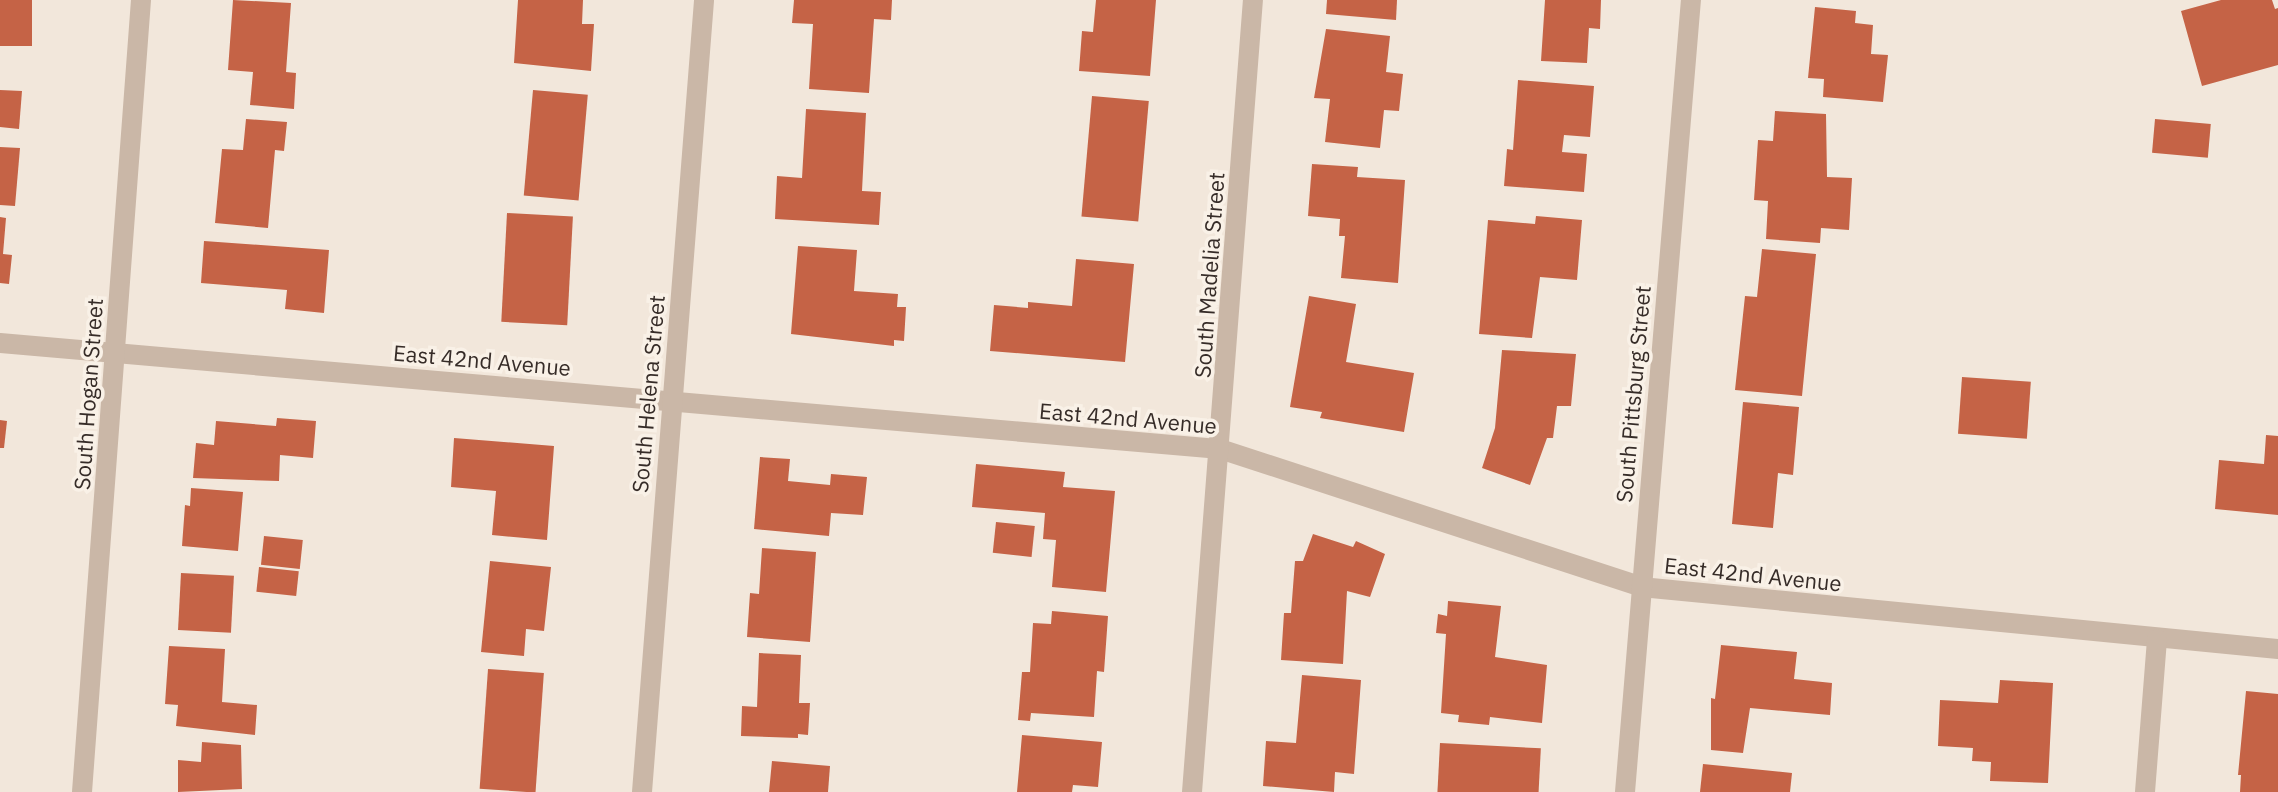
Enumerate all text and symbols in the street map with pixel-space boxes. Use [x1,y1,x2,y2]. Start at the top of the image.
street label: South Madelia Street [1189,171,1229,379]
street label: South Pittsburg Street [1610,284,1656,504]
street label: South Helena Street [626,294,670,494]
street label: South Hogan Street [68,297,108,491]
street label: East 42nd Avenue [392,339,572,381]
street label: East 42nd Avenue [1038,397,1218,439]
street label: East 42nd Avenue [1663,552,1843,596]

